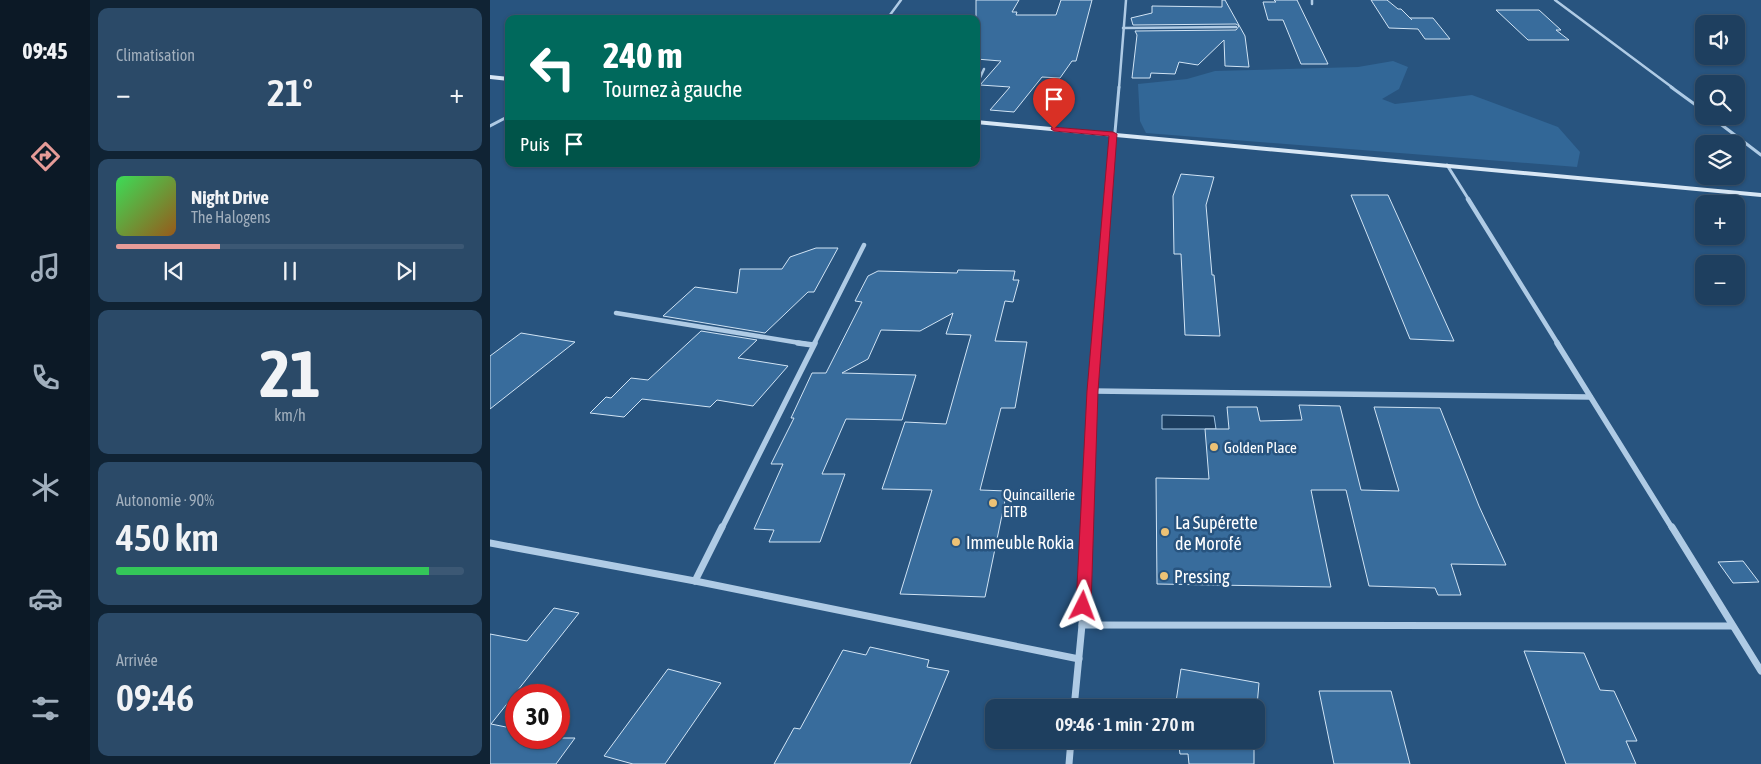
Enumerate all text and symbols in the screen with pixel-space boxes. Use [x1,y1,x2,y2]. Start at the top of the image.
map controls [1695,15,1745,305]
button: sound [1695,15,1745,65]
icon: left [520,35,585,100]
text: 240 m [603,35,682,75]
text: 09:45 [22,38,68,64]
text: Climatisation [116,46,195,64]
text: 21° [267,71,313,114]
button: search [1695,75,1745,125]
text: Tournez à gauche [603,76,742,102]
text: − [116,77,131,109]
text: + [449,77,464,109]
pin [1033,78,1075,129]
icon: arrive [1040,85,1068,113]
icon: arrive [560,130,588,158]
text: Puis [520,133,550,155]
button: layers [1695,135,1745,185]
icon: directions [28,139,63,174]
text: Night Drive [191,186,269,208]
button: + [1695,195,1745,245]
text: The Halogens [191,208,271,226]
icon: music [28,250,63,285]
button: − [1695,255,1745,305]
icon: previous [160,257,188,285]
icon: pause [276,257,304,285]
icon: next [392,257,420,285]
text: 21 [259,336,321,411]
icon: phone [28,360,63,395]
text: km/h [274,406,306,424]
place label: Golden Place [1224,439,1297,456]
marker: Golden Place [1208,441,1220,453]
icon: climate [28,470,63,505]
place label: Quincaillerie EITB [1003,486,1075,520]
text: Autonomie · 90% [116,491,214,509]
marker: Quincaillerie EITB [987,497,999,509]
place label: La Supérette de Morofé [1175,512,1258,554]
text: 450 km [116,516,219,559]
marker: La Supérette de Morofé [1159,526,1171,538]
place label: Immeuble Rokia [966,532,1075,553]
marker: Immeuble Rokia [950,536,962,548]
place label: Pressing [1174,566,1230,587]
marker: Pressing [1158,570,1170,582]
position arrow [1056,579,1108,631]
icon: car [28,581,63,616]
text: Arrivée [116,651,158,669]
text: 09:46 [116,676,194,719]
speed limit sign: 30 [505,684,570,749]
icon: filters [28,691,63,726]
text: 09:46 · 1 min · 270 m [1055,713,1195,735]

